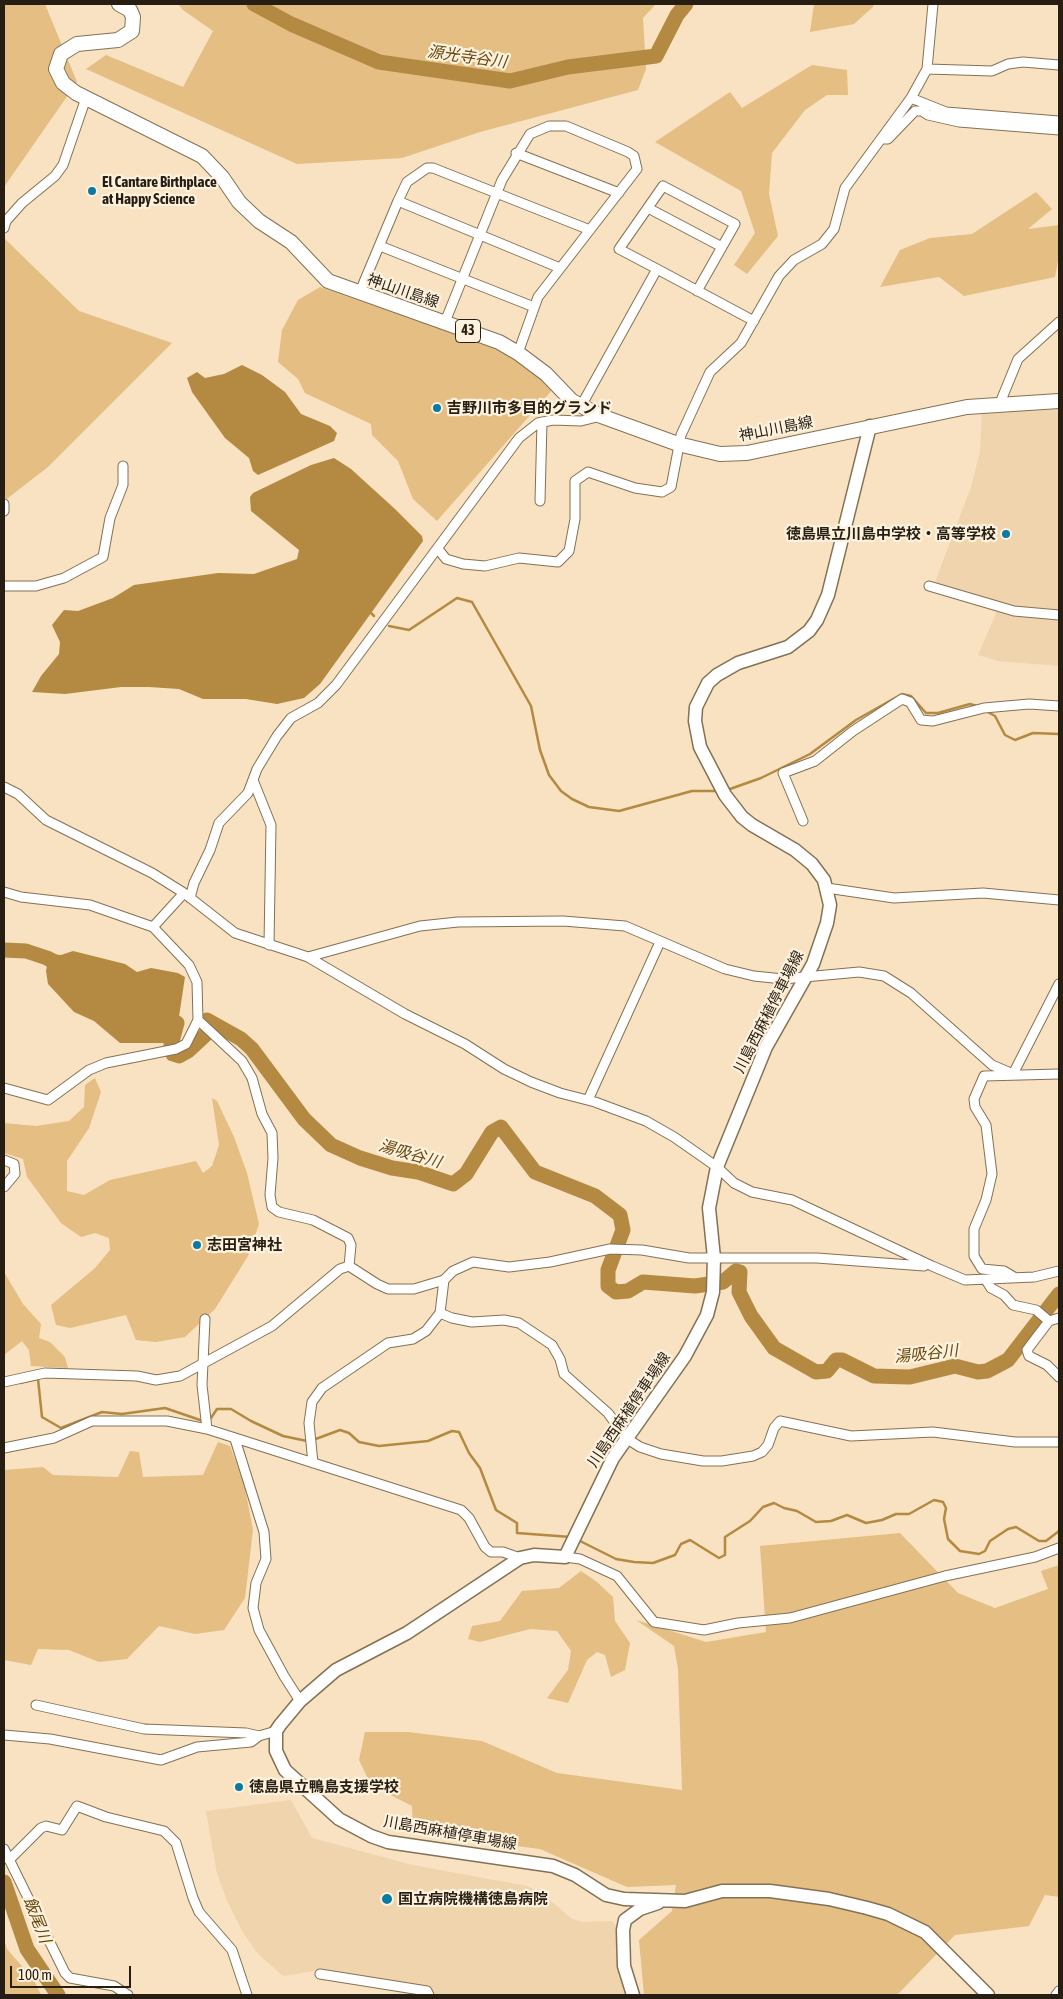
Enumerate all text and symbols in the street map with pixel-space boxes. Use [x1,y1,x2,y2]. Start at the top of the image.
water label: 源光寺谷川 [426,42,508,72]
place label: El Cantare Birthplace at Happy Science [102,173,217,208]
marker: El Cantare Birthplace at Happy Science [86,185,98,197]
street label: 神山川島線 [365,270,441,312]
road number: 43 [456,320,480,342]
place label: 吉野川市多目的グランド [447,399,612,417]
marker: 吉野川市多目的グランド [431,402,443,414]
street label: 神山川島線 [737,413,815,445]
place label: 徳島県立川島中学校・高等学校 [786,525,996,543]
marker: 徳島県立川島中学校・高等学校 [1000,528,1012,540]
street label: 川島西麻植停車場線 [730,948,808,1076]
water label: 湯吸谷川 [377,1136,443,1172]
place label: 志田宮神社 [207,1236,282,1254]
marker: 志田宮神社 [191,1239,203,1251]
water label: 湯吸谷川 [893,1341,959,1367]
street label: 川島西麻植停車場線 [584,1349,674,1471]
place label: 徳島県立鴨島支援学校 [249,1778,399,1796]
marker: 徳島県立鴨島支援学校 [233,1781,245,1793]
street label: 川島西麻植停車場線 [382,1812,518,1854]
place label: 国立病院機構徳島病院 [398,1890,548,1908]
marker: 国立病院機構徳島病院 [380,1892,394,1906]
water label: 飯尾川 [19,1894,55,1946]
scale bar [12,1956,134,1988]
text: 100 m [18,1966,52,1983]

